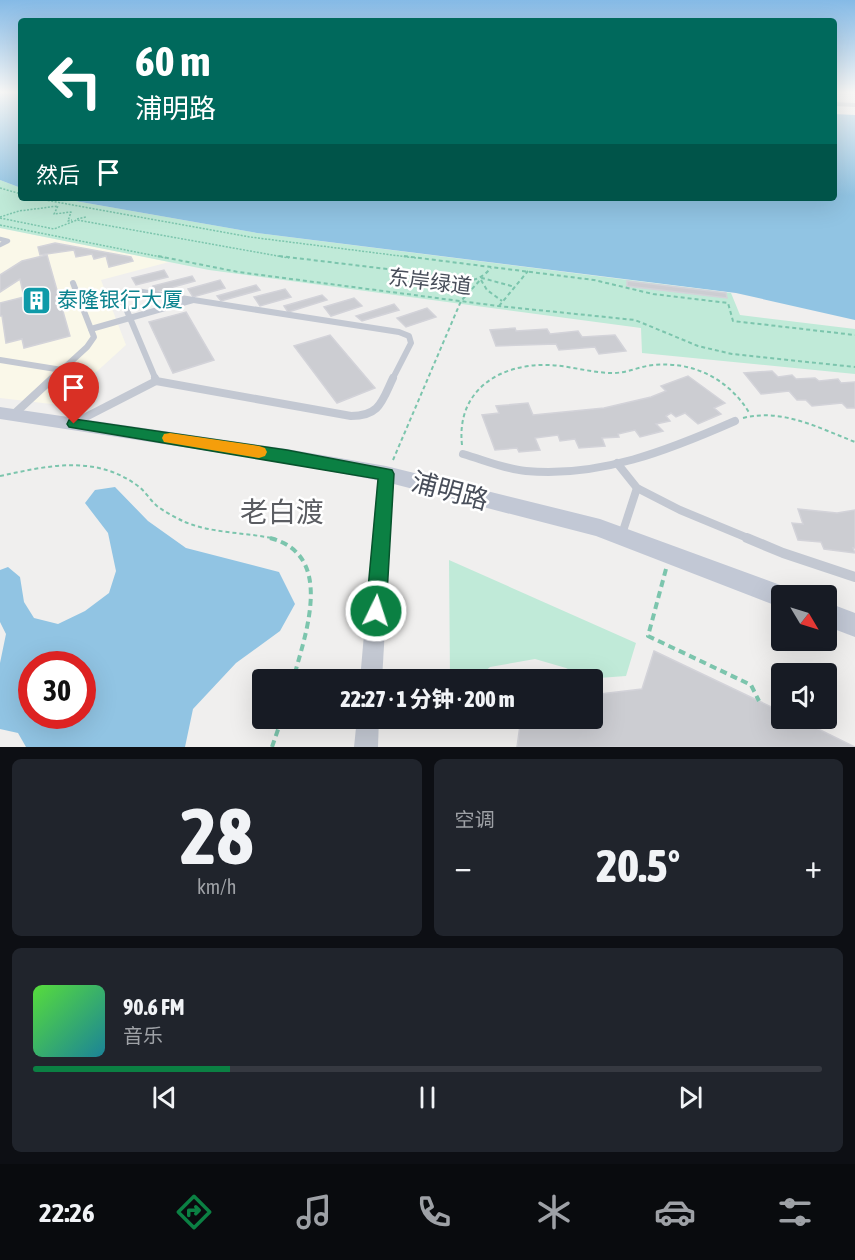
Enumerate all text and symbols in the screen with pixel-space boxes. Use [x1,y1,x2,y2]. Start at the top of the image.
text: 60 m [135,37,210,85]
icon: left [36,42,114,120]
text: 浦明路 [135,93,216,124]
icon: arrive [92,156,125,189]
text: 然后 [36,162,80,188]
street label: 东岸绿道 [387,264,473,298]
building icon: 泰隆银行大厦 [20,284,52,316]
place label: 泰隆银行大厦 [57,287,183,311]
pin [48,362,99,424]
icon: arrive [57,371,90,404]
street label: 浦明路 [408,466,492,516]
district label: 老白渡 [240,496,324,528]
position arrow [344,579,408,643]
north arrow [771,585,837,651]
map controls [771,585,837,729]
speed limit sign: 30 [18,651,96,729]
button: sound [771,663,837,729]
text: 22:27 · 1 分钟 · 200 m [341,686,514,712]
text: 28 [180,791,253,881]
text: 空调 [455,808,495,831]
text: 20.5° [596,840,680,892]
text: − [455,847,472,885]
text: + [805,847,822,885]
text: km/h [197,875,237,898]
text: 90.6 FM [123,994,185,1020]
text: 音乐 [123,1024,163,1047]
icon: previous [148,1081,181,1114]
icon: pause [411,1081,444,1114]
icon: next [674,1081,707,1114]
icon: directions [173,1191,215,1233]
icon: music [293,1191,335,1233]
icon: phone [413,1191,455,1233]
icon: climate [533,1191,575,1233]
icon: car [654,1191,696,1233]
icon: filters [774,1191,816,1233]
text: 22:26 [39,1197,95,1228]

